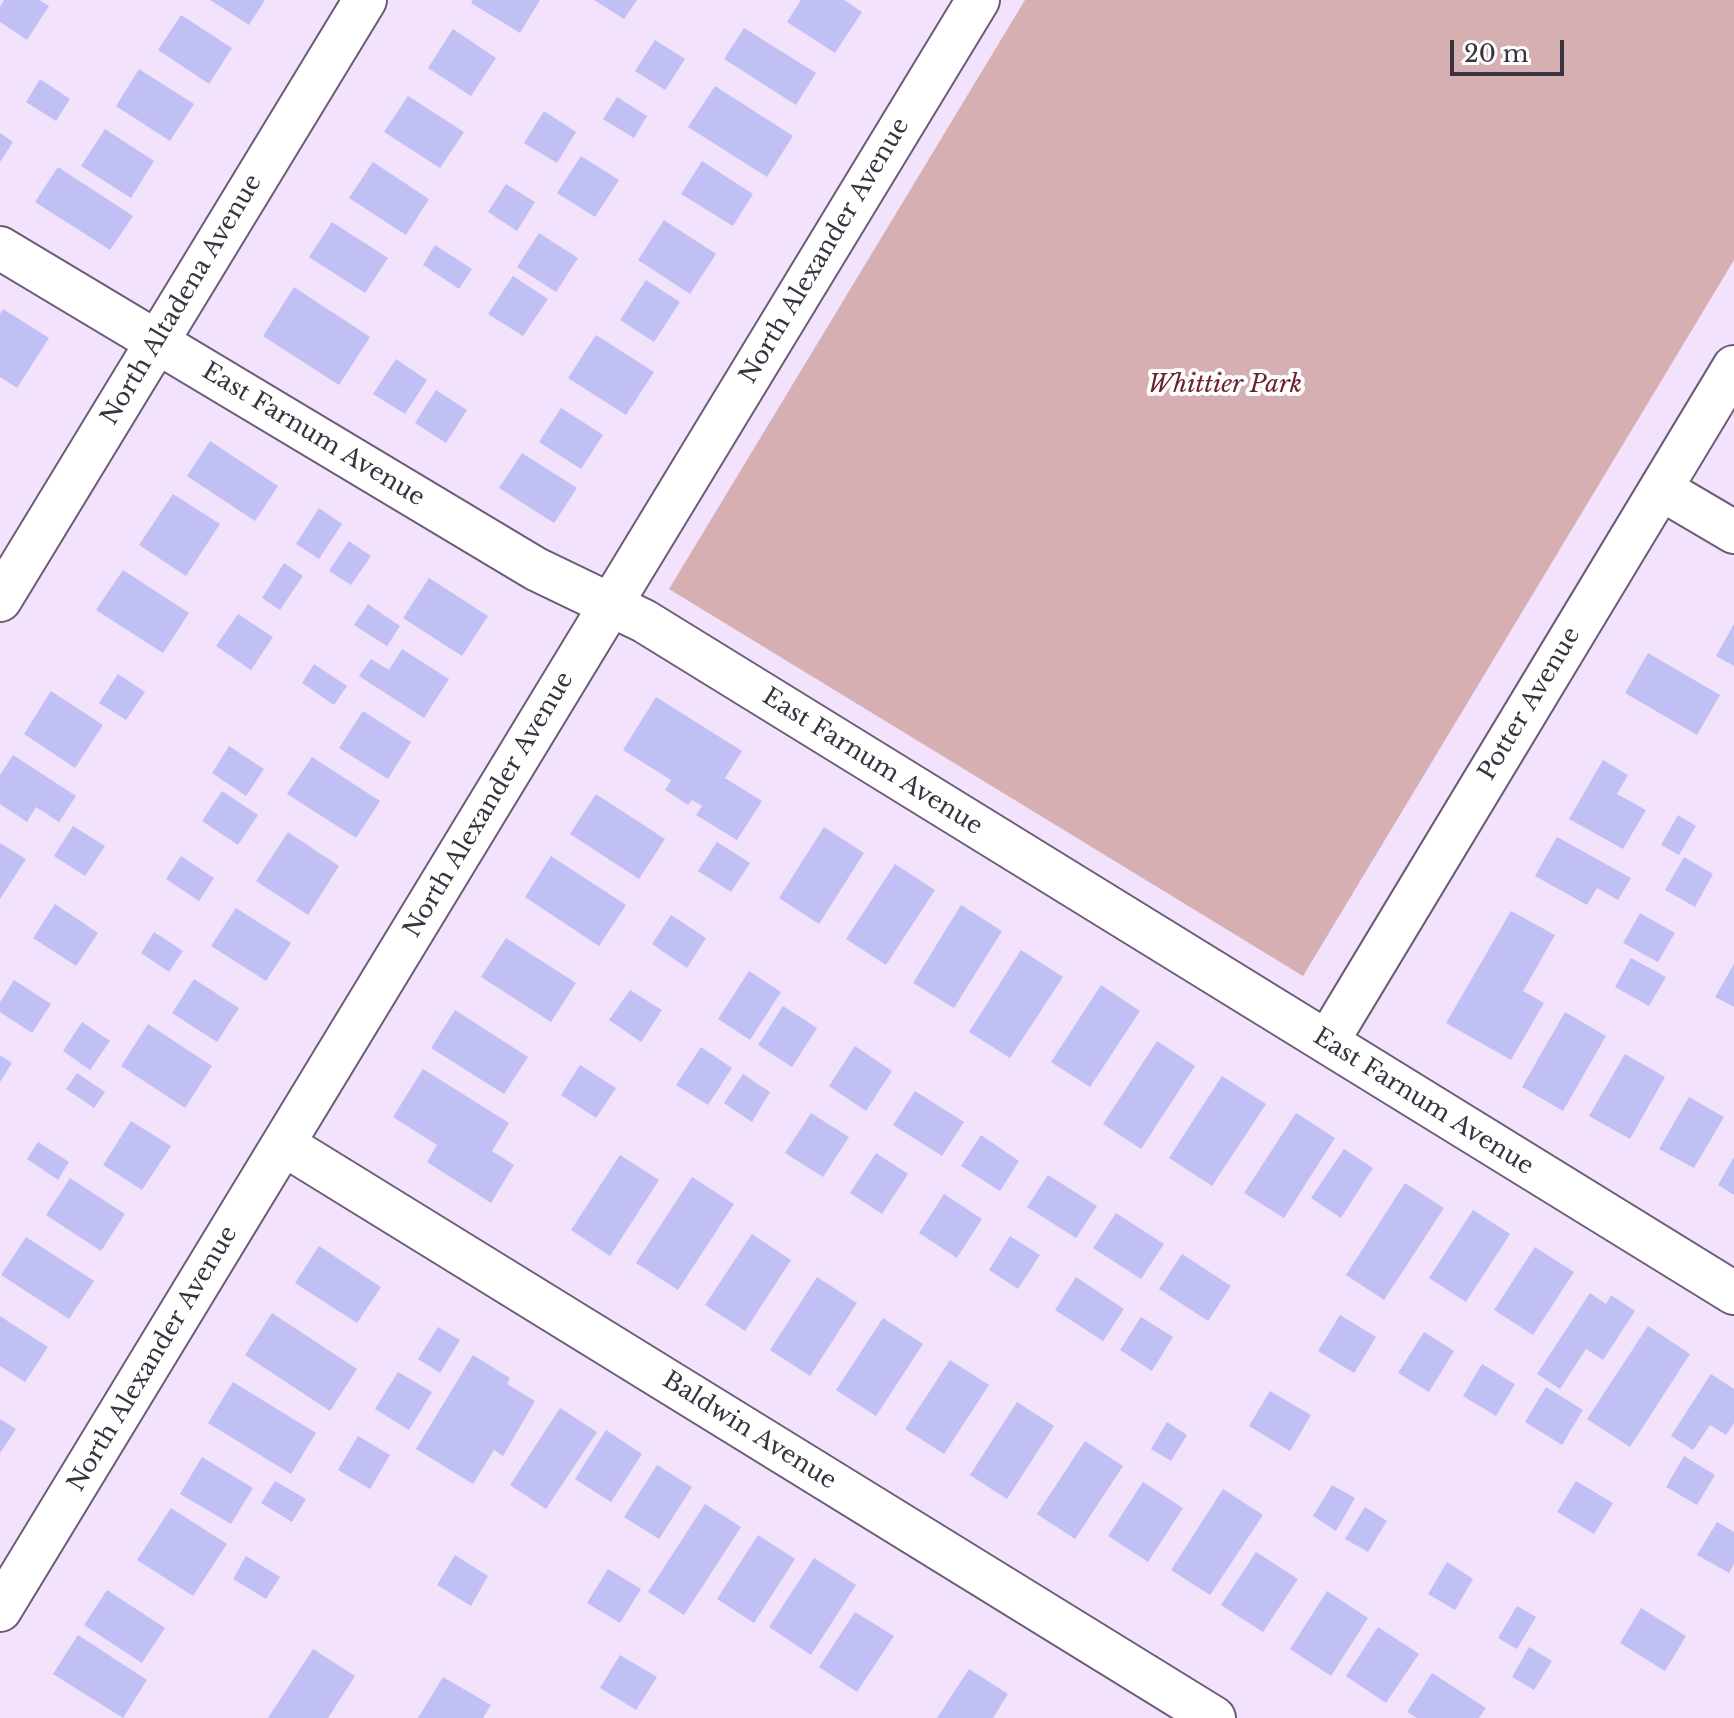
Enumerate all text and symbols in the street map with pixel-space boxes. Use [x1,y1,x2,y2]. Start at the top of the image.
scale bar [1454,24,1568,74]
text: 20 m [1464,39,1529,68]
street label: North Alexander Avenue [734,113,916,389]
street label: North Altadena Avenue [96,169,268,431]
street label: East Farnum Avenue [197,357,429,513]
park label: Whittier Park [1148,371,1302,399]
street label: Potter Avenue [1473,622,1587,786]
street label: North Alexander Avenue [398,667,580,943]
street label: East Farnum Avenue [757,682,987,842]
street label: East Farnum Avenue [1308,1022,1538,1182]
street label: North Alexander Avenue [62,1221,244,1497]
street label: Baldwin Avenue [657,1366,841,1496]

